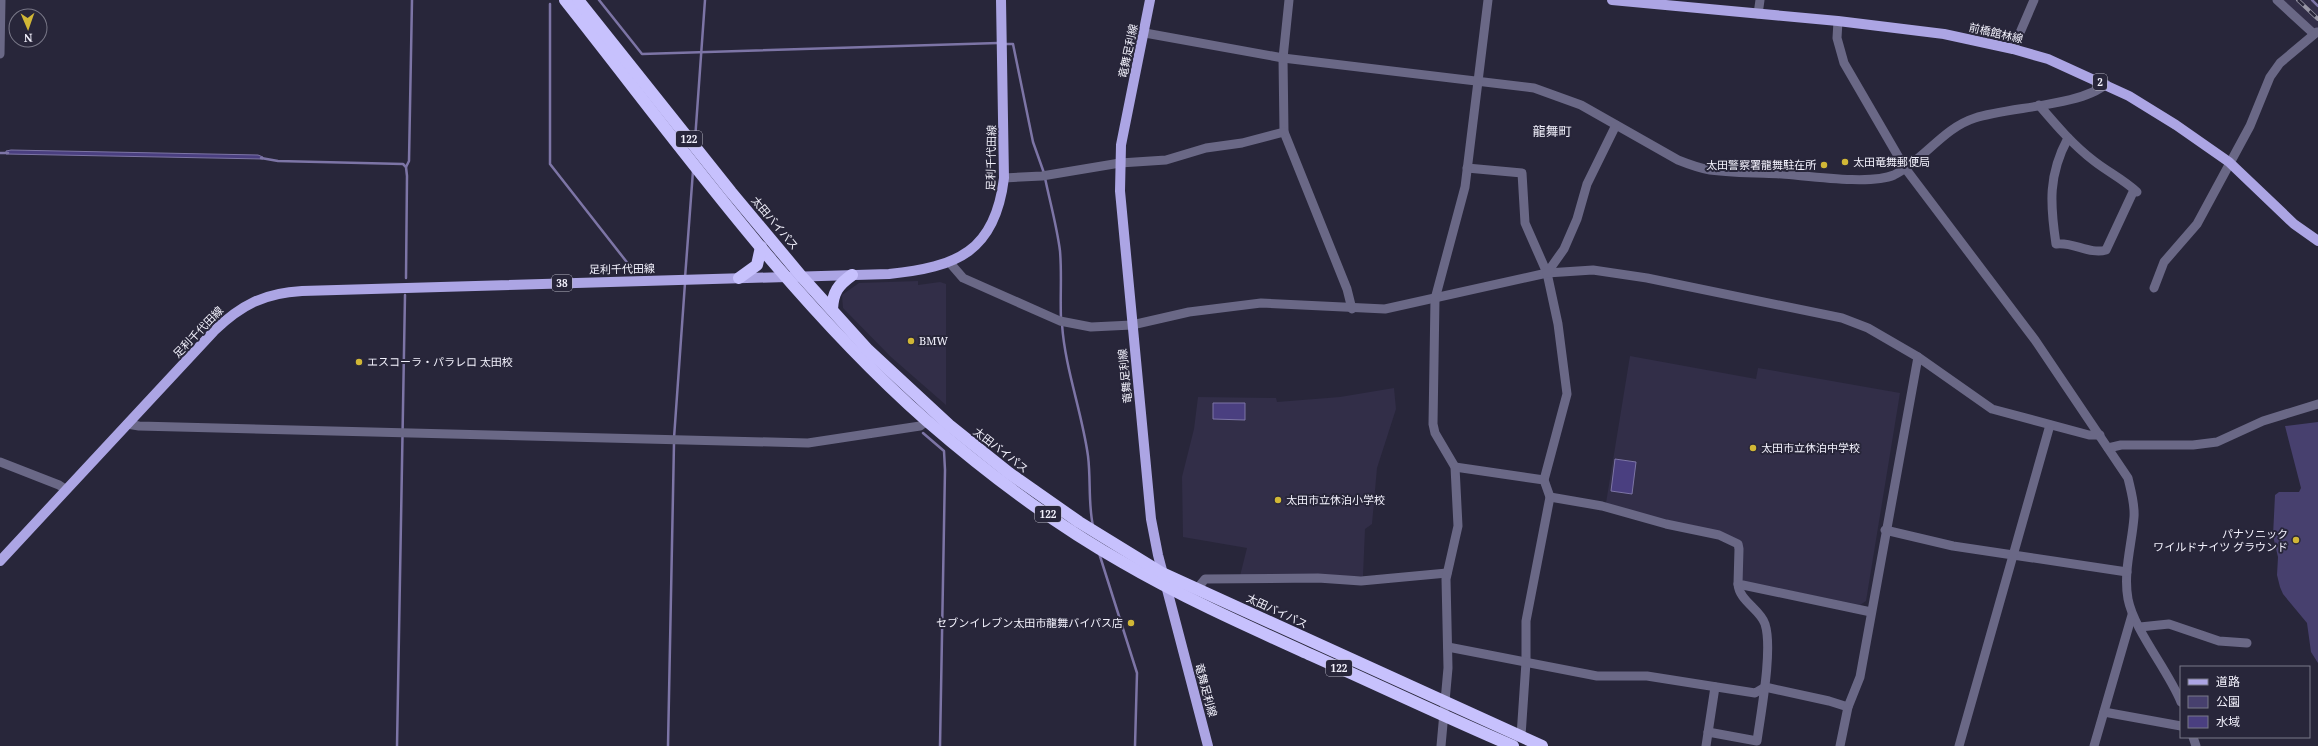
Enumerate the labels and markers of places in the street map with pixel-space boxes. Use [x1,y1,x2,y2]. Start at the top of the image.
place label: 太田竜舞郵便局 [1853,154,1930,169]
place label: 太田警察署龍舞駐在所 [1706,157,1817,172]
marker: 太田竜舞郵便局 [1840,157,1850,167]
marker: 太田警察署龍舞駐在所 [1819,160,1829,170]
place label: BMW [919,333,949,348]
marker: BMW [906,336,916,346]
place label: エスコーラ・パラレロ 太田校 [367,354,513,369]
marker: エスコーラ・パラレロ 太田校 [354,357,364,367]
place label: 太田市立休泊中学校 [1761,440,1860,455]
marker: 太田市立休泊中学校 [1748,443,1758,453]
place label: 太田市立休泊小学校 [1286,492,1385,507]
marker: 太田市立休泊小学校 [1273,495,1283,505]
place label: パナソニック ワイルドナイツ グラウンド [2153,526,2288,554]
marker: パナソニック ワイルドナイツ グラウンド [2291,535,2301,545]
place label: セブンイレブン太田市龍舞バイパス店 [936,615,1123,630]
marker: セブンイレブン太田市龍舞バイパス店 [1126,618,1136,628]

